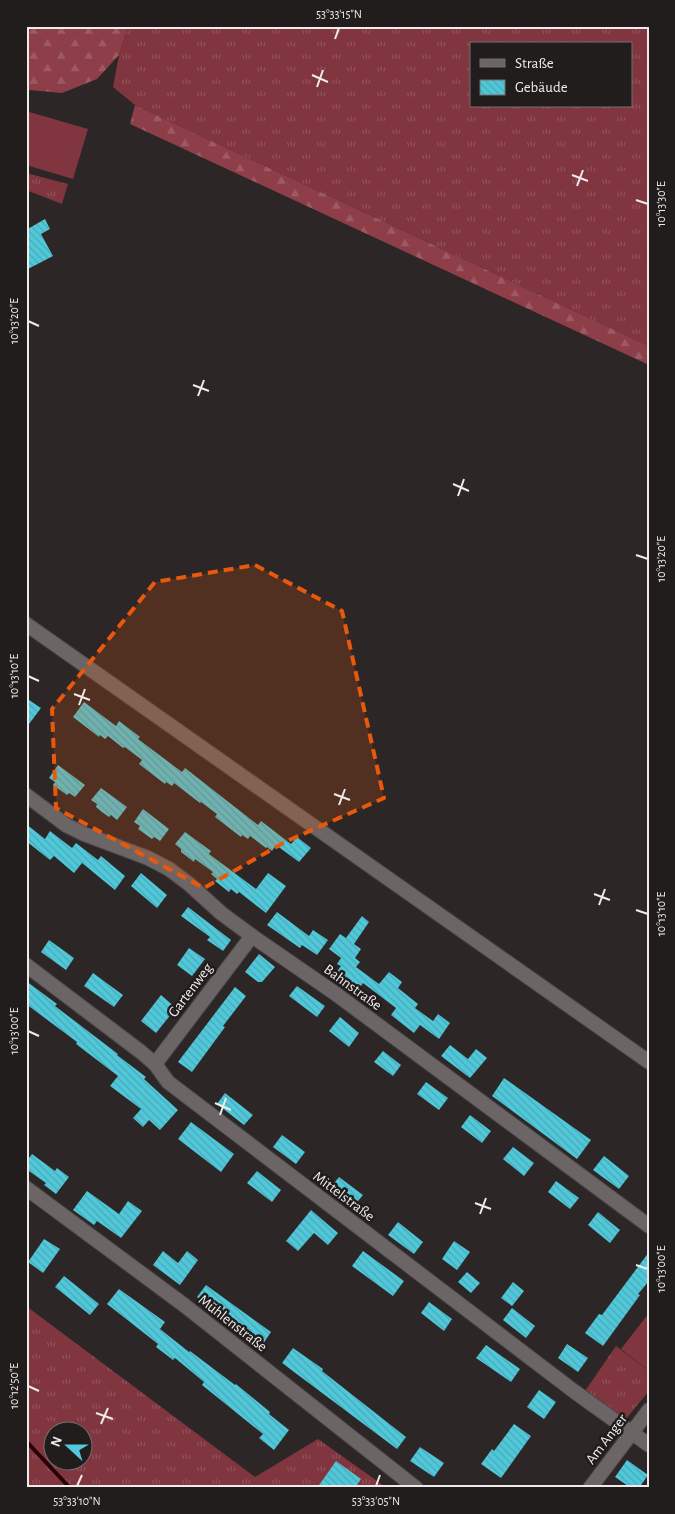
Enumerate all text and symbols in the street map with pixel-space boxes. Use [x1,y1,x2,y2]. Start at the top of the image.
text: 53°33'15"N [316,8,362,20]
legend [470,42,632,108]
text: Straße [515,56,554,71]
text: Gebäude [515,80,568,95]
text: 10°13'30"E [655,181,667,227]
text: 10°13'20"E [8,298,20,344]
text: 10°13'20"E [655,536,667,582]
text: 10°13'10"E [8,653,20,698]
text: 10°13'10"E [655,891,667,936]
street label: Gartenweg [165,960,216,1020]
street label: Bahnstraße [321,961,385,1013]
text: 10°13'00"E [8,1007,20,1054]
street label: Mittelstraße [310,1169,377,1224]
text: 10°13'00"E [655,1245,667,1292]
street label: Mühlenstraße [196,1292,270,1355]
text: 10°12'50"E [8,1363,20,1409]
street label: Am Anger [583,1411,630,1467]
north arrow [42,1422,92,1472]
text: N [49,1435,65,1449]
text: 53°33'10"N [53,1495,101,1507]
text: 53°33'05"N [352,1495,400,1507]

